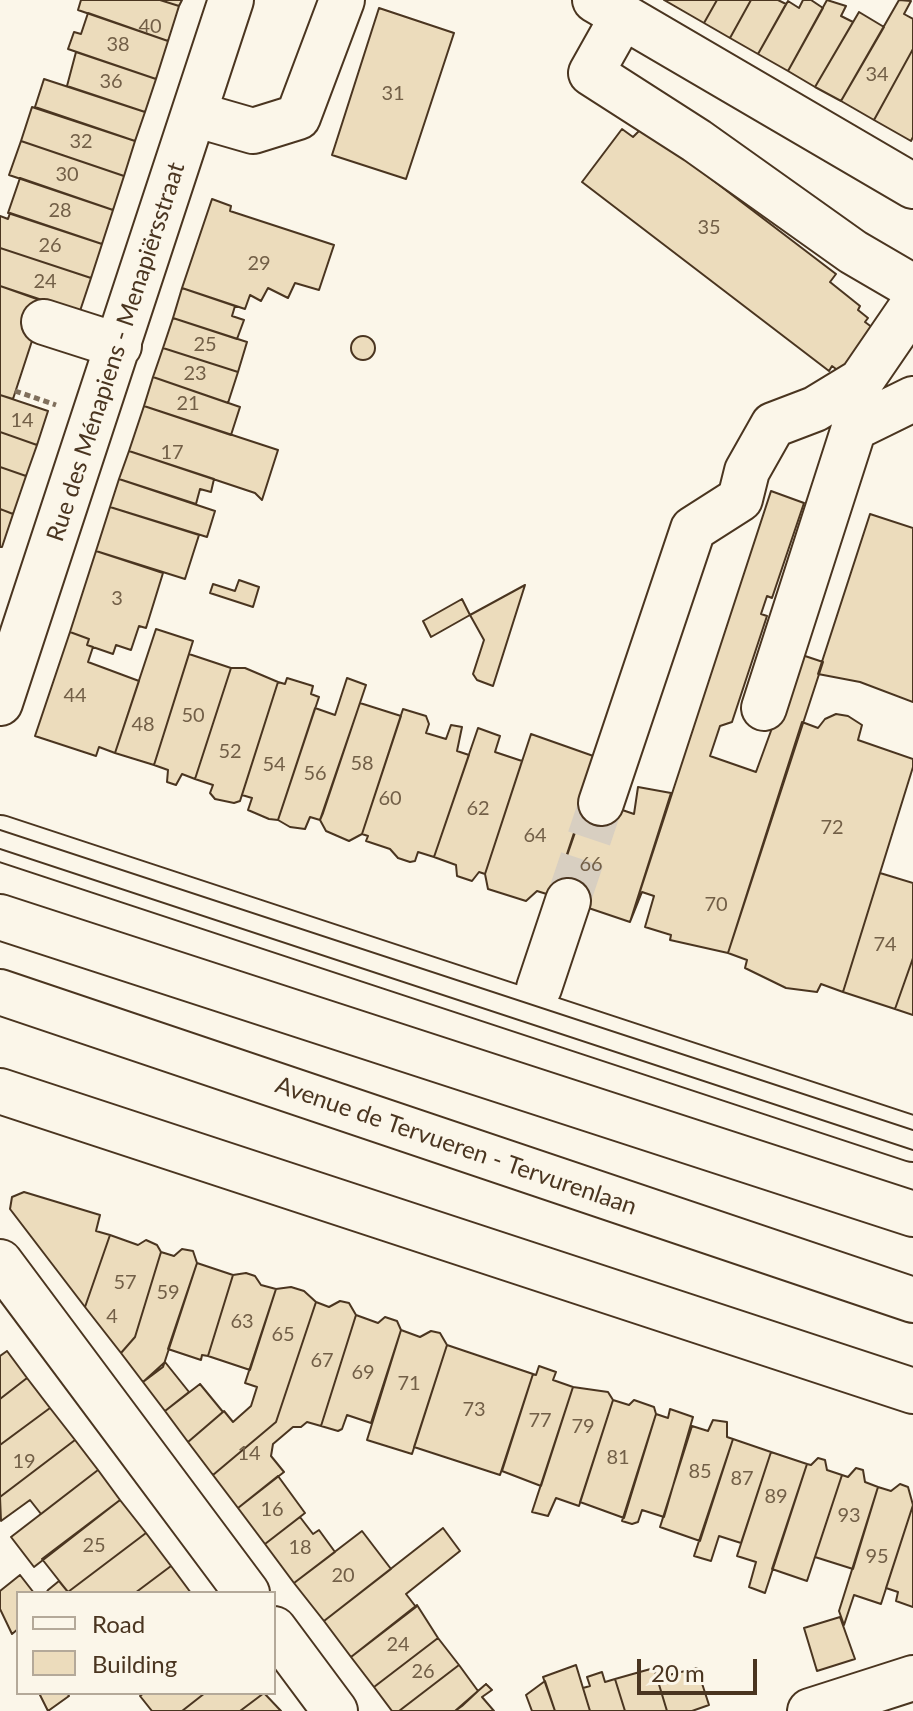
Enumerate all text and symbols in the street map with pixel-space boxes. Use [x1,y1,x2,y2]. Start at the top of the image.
house number: 40 [138,15,162,39]
house number: 38 [106,33,130,57]
house number: 34 [865,63,889,87]
house number: 36 [99,70,123,94]
house number: 31 [381,82,405,106]
house number: 32 [69,130,93,154]
street label: Rue des Ménapiens - Menapiërsstraat [41,159,191,545]
house number: 30 [55,163,79,187]
house number: 28 [48,199,72,223]
house number: 35 [697,216,721,240]
house number: 26 [38,234,62,258]
house number: 29 [247,252,271,276]
house number: 24 [33,270,57,294]
house number: 25 [193,333,217,357]
house number: 23 [183,362,207,386]
house number: 21 [176,392,200,416]
house number: 14 [10,409,34,433]
house number: 17 [160,441,184,465]
house number: 3 [111,587,123,611]
house number: 44 [63,684,87,708]
house number: 50 [181,704,205,728]
house number: 48 [131,713,155,737]
house number: 52 [218,740,242,764]
house number: 58 [350,752,374,776]
house number: 54 [262,753,286,777]
house number: 56 [303,762,327,786]
house number: 60 [378,787,402,811]
house number: 62 [466,797,490,821]
house number: 72 [820,816,844,840]
house number: 64 [523,824,547,848]
house number: 66 [579,853,603,877]
house number: 70 [704,893,728,917]
house number: 74 [873,933,897,957]
street label: Avenue de Tervueren - Tervurenlaan [272,1071,640,1221]
house number: 57 [113,1271,137,1295]
house number: 59 [156,1281,180,1305]
house number: 4 [106,1305,118,1329]
house number: 63 [230,1310,254,1334]
house number: 65 [271,1323,295,1347]
house number: 67 [310,1349,334,1373]
house number: 69 [351,1361,375,1385]
house number: 71 [397,1372,421,1396]
house number: 73 [462,1398,486,1422]
house number: 77 [528,1409,552,1433]
house number: 79 [571,1415,595,1439]
house number: 14 [237,1442,261,1466]
house number: 81 [606,1446,630,1470]
house number: 19 [12,1450,36,1474]
house number: 85 [688,1460,712,1484]
house number: 87 [730,1467,754,1491]
house number: 89 [764,1485,788,1509]
house number: 16 [260,1498,284,1522]
house number: 93 [837,1504,861,1528]
house number: 25 [82,1534,106,1558]
house number: 18 [288,1536,312,1560]
house number: 95 [865,1545,889,1569]
house number: 20 [331,1564,355,1588]
legend [16,1591,276,1695]
text: Road [92,1609,145,1638]
house number: 24 [386,1633,410,1657]
scale bar [641,1643,761,1693]
text: Building [92,1649,177,1678]
text: 20 m [651,1658,705,1687]
house number: 26 [411,1660,435,1684]

